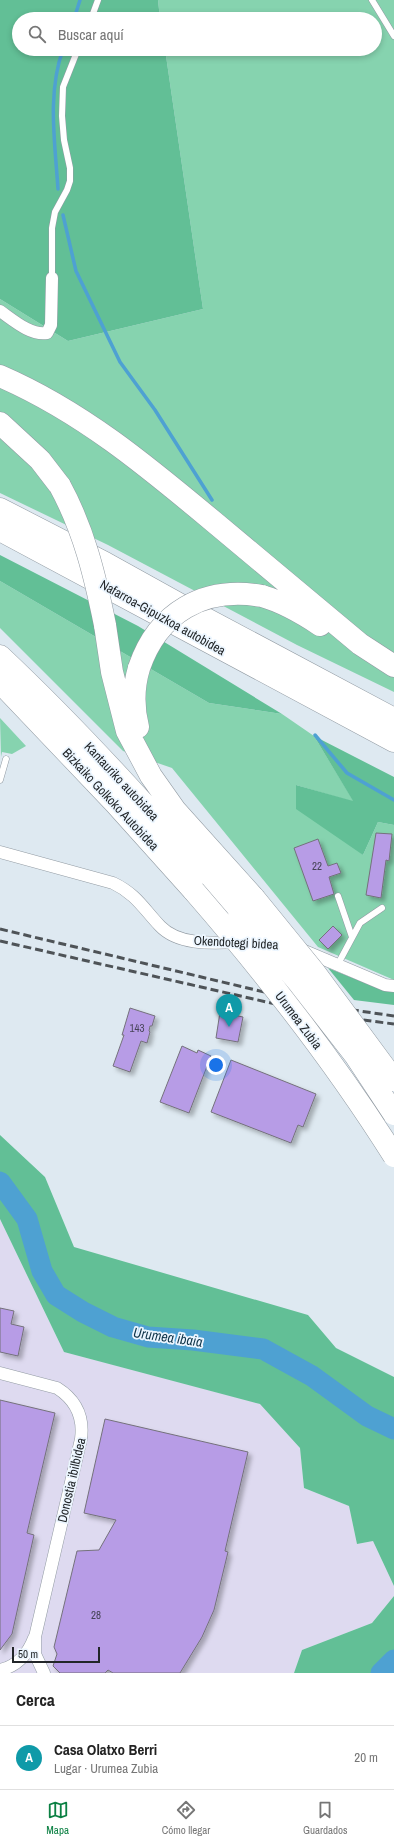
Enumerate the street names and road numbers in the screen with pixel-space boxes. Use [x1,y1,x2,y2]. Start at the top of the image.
street label: Nafarroa-Gipuzkoa autobidea [97,576,229,659]
street label: Kantauriko autobidea [81,738,163,824]
street label: Bizkaiko Golkoko Autobidea [59,745,163,854]
street label: Okendotegi bidea [193,932,279,953]
street label: Urumea Zubia [271,988,326,1053]
street label: Donostia ibilbidea [53,1436,90,1524]

